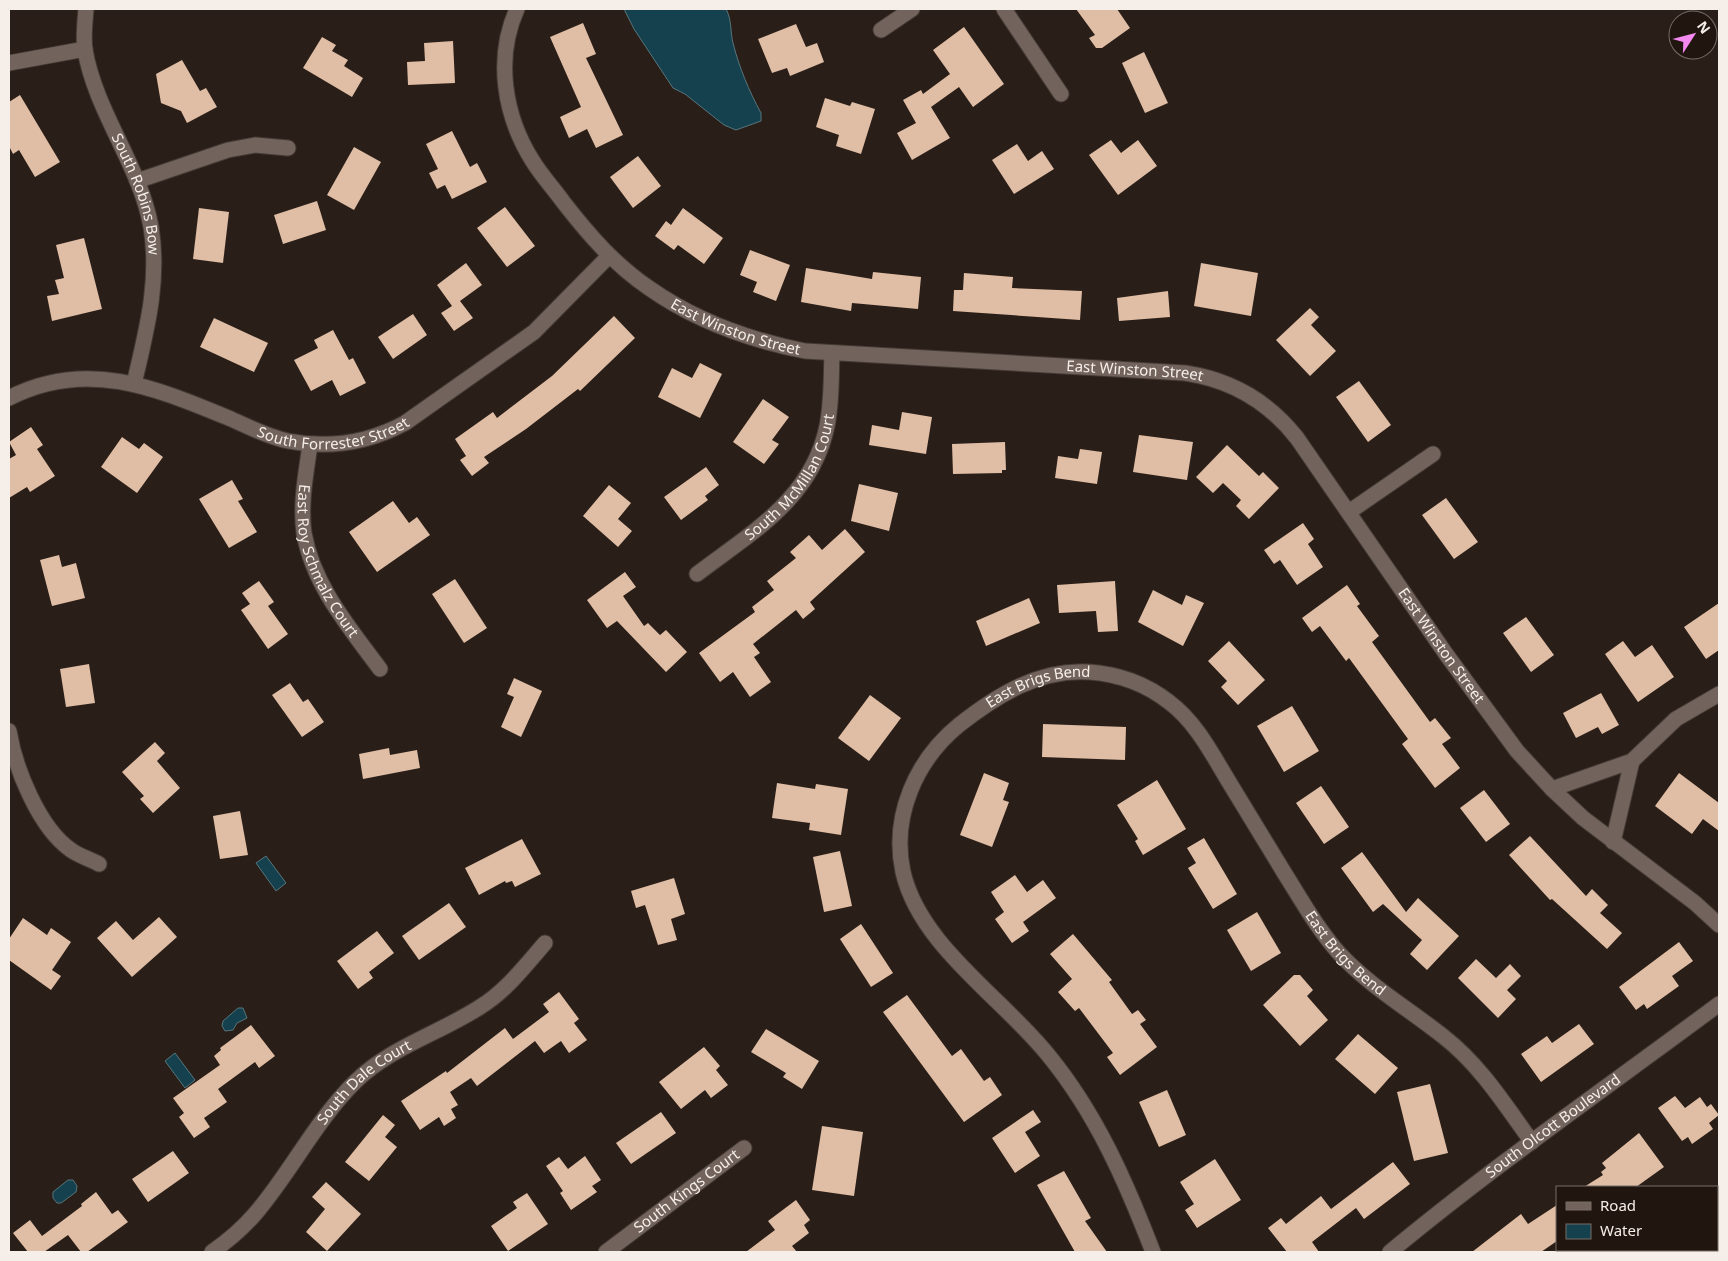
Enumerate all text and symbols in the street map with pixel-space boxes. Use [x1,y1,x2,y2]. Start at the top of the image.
north arrow [1668,10,1718,60]
text: N [1693,17,1715,37]
street label: South Robins Bow [108,130,165,256]
street label: East Winston Street [667,293,803,359]
street label: East Winston Street [1066,355,1206,385]
street label: South Forrester Street [254,412,413,453]
street label: South McMillan Court [740,412,838,544]
street label: East Roy Schmalz Court [294,483,364,641]
street label: East Winston Street [1394,583,1490,707]
street label: East Brigs Bend [981,661,1091,712]
street label: East Brigs Bend [1301,906,1390,1000]
street label: South Dale Court [312,1034,415,1128]
street label: South Olcott Boulevard [1481,1069,1624,1182]
street label: South Kings Court [629,1144,743,1237]
legend [1556,1186,1718,1251]
text: Road [1600,1195,1636,1215]
text: Water [1600,1220,1642,1240]

